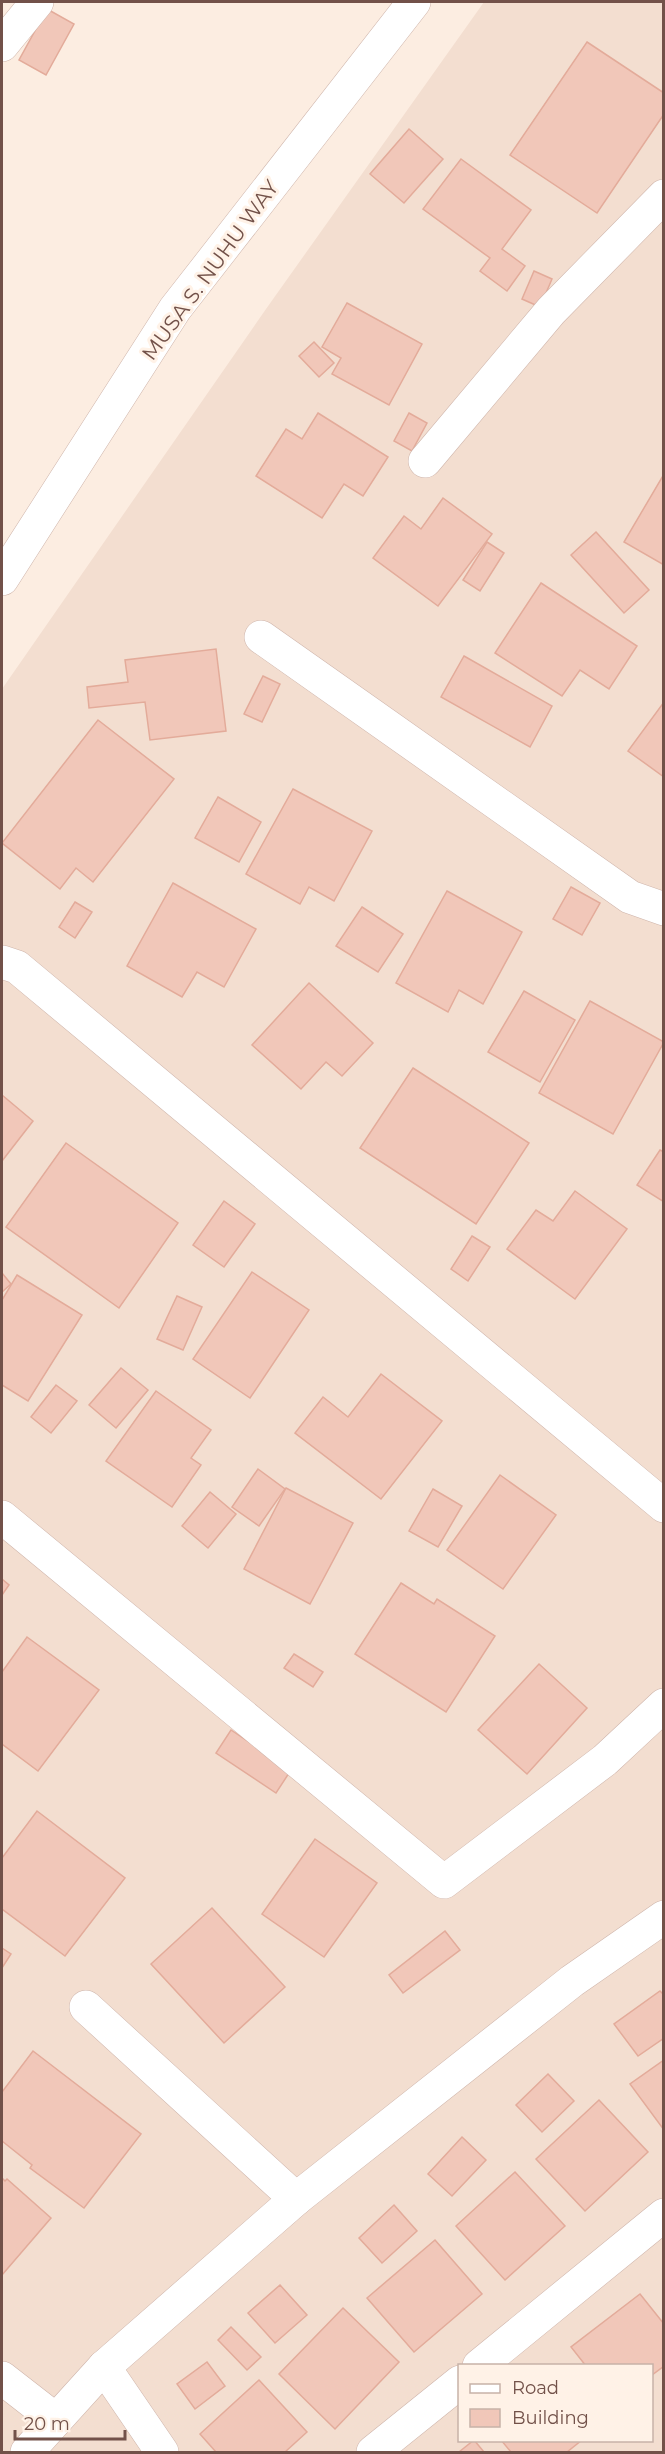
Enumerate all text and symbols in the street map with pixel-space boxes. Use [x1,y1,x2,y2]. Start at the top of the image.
street label: MUSA S. NUHU WAY [136,175,284,365]
legend [458,2364,653,2442]
text: Road [512,2377,559,2399]
scale bar [15,2403,124,2441]
text: Building [512,2407,589,2429]
text: 20 m [24,2413,70,2435]

